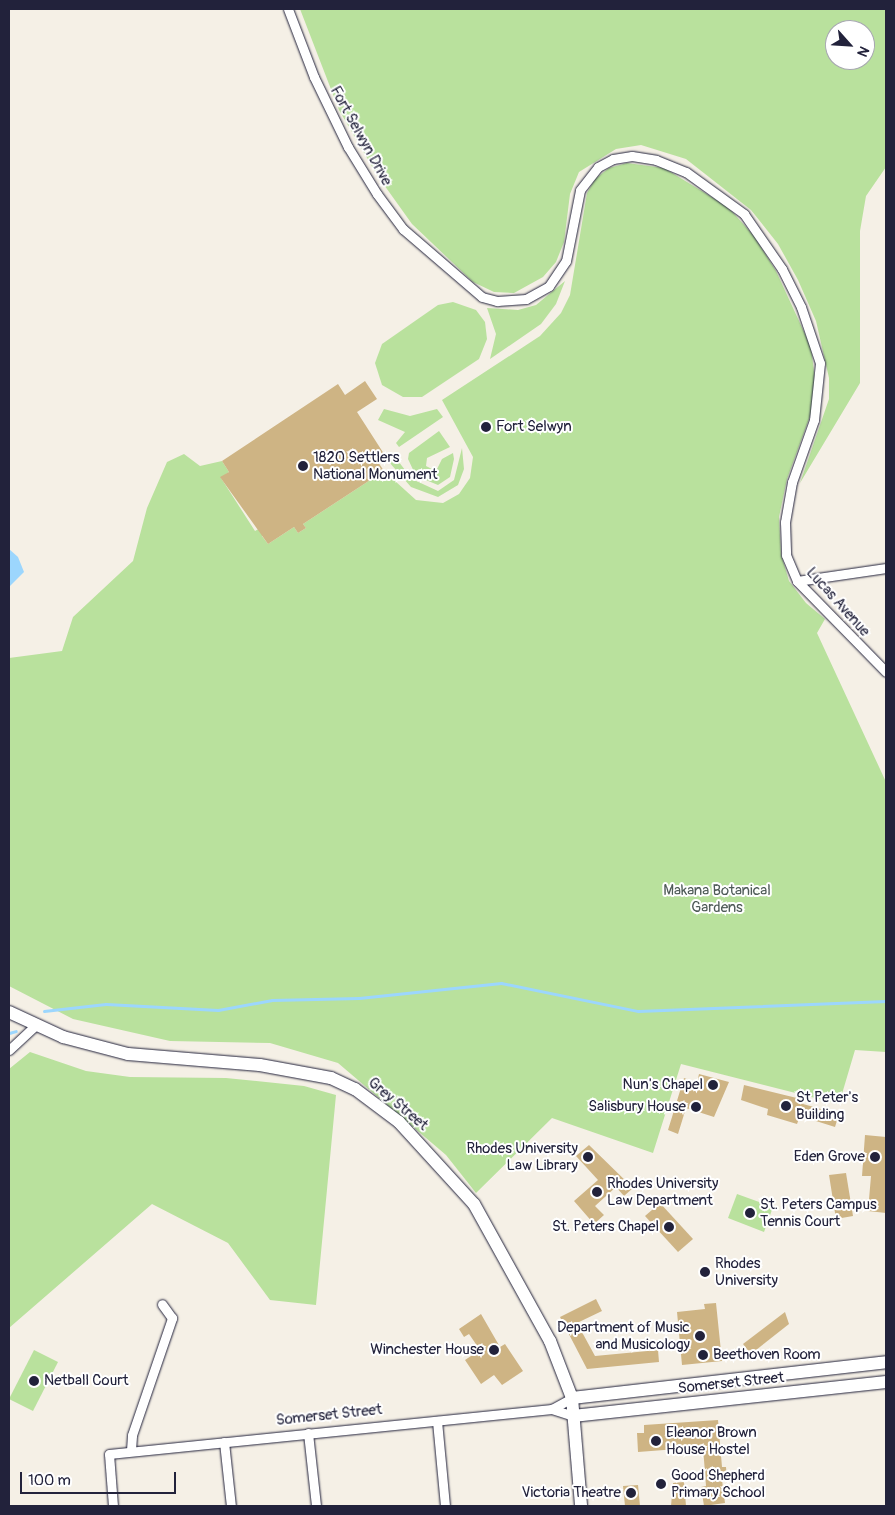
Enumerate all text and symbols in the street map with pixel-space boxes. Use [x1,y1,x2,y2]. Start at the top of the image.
north arrow [825,20,875,70]
text: N [853,43,873,59]
street label: Fort Selwyn Drive [326,83,396,189]
place label: Fort Selwyn [496,418,572,436]
marker: Fort Selwyn [480,421,492,433]
place label: 1820 Settlers National Monument [313,448,438,483]
marker: 1820 Settlers National Monument [297,460,309,472]
street label: Lucas Avenue [802,564,874,640]
park label: Makana Botanical Gardens [663,881,771,916]
street label: Grey Street [364,1074,432,1134]
place label: Nun's Chapel [623,1076,703,1094]
marker: Nun's Chapel [707,1079,719,1091]
place label: St Peter's Building [796,1088,858,1123]
place label: Salisbury House [588,1098,686,1116]
marker: St Peter's Building [780,1100,792,1112]
marker: Salisbury House [690,1101,702,1113]
place label: Rhodes University Law Library [466,1139,578,1174]
place label: Eden Grove [794,1148,865,1166]
marker: Rhodes University Law Library [582,1151,594,1163]
marker: Eden Grove [869,1151,881,1163]
place label: Rhodes University Law Department [607,1174,719,1209]
marker: Rhodes University Law Department [591,1186,603,1198]
place label: St. Peters Campus Tennis Court [760,1195,877,1230]
marker: St. Peters Campus Tennis Court [744,1207,756,1219]
place label: St. Peters Chapel [552,1218,659,1236]
marker: St. Peters Chapel [663,1221,675,1233]
place label: Rhodes University [715,1254,778,1289]
marker: Rhodes University [699,1266,711,1278]
place label: Department of Music and Musicology [557,1318,690,1353]
marker: Department of Music and Musicology [694,1330,706,1342]
place label: Winchester House [370,1341,484,1359]
marker: Winchester House [488,1344,500,1356]
place label: Beethoven Room [713,1346,821,1364]
marker: Beethoven Room [697,1349,709,1361]
street label: Somerset Street [677,1368,785,1398]
place label: Netball Court [44,1372,129,1390]
marker: Netball Court [28,1375,40,1387]
street label: Somerset Street [275,1400,383,1430]
place label: Eleanor Brown House Hostel [666,1423,757,1458]
marker: Eleanor Brown House Hostel [650,1435,662,1447]
scale bar [22,1462,179,1494]
place label: Good Shepherd Primary School [671,1466,765,1501]
text: 100 m [28,1471,71,1490]
marker: Good Shepherd Primary School [655,1478,667,1490]
place label: Victoria Theatre [522,1484,621,1502]
marker: Victoria Theatre [625,1487,637,1499]

